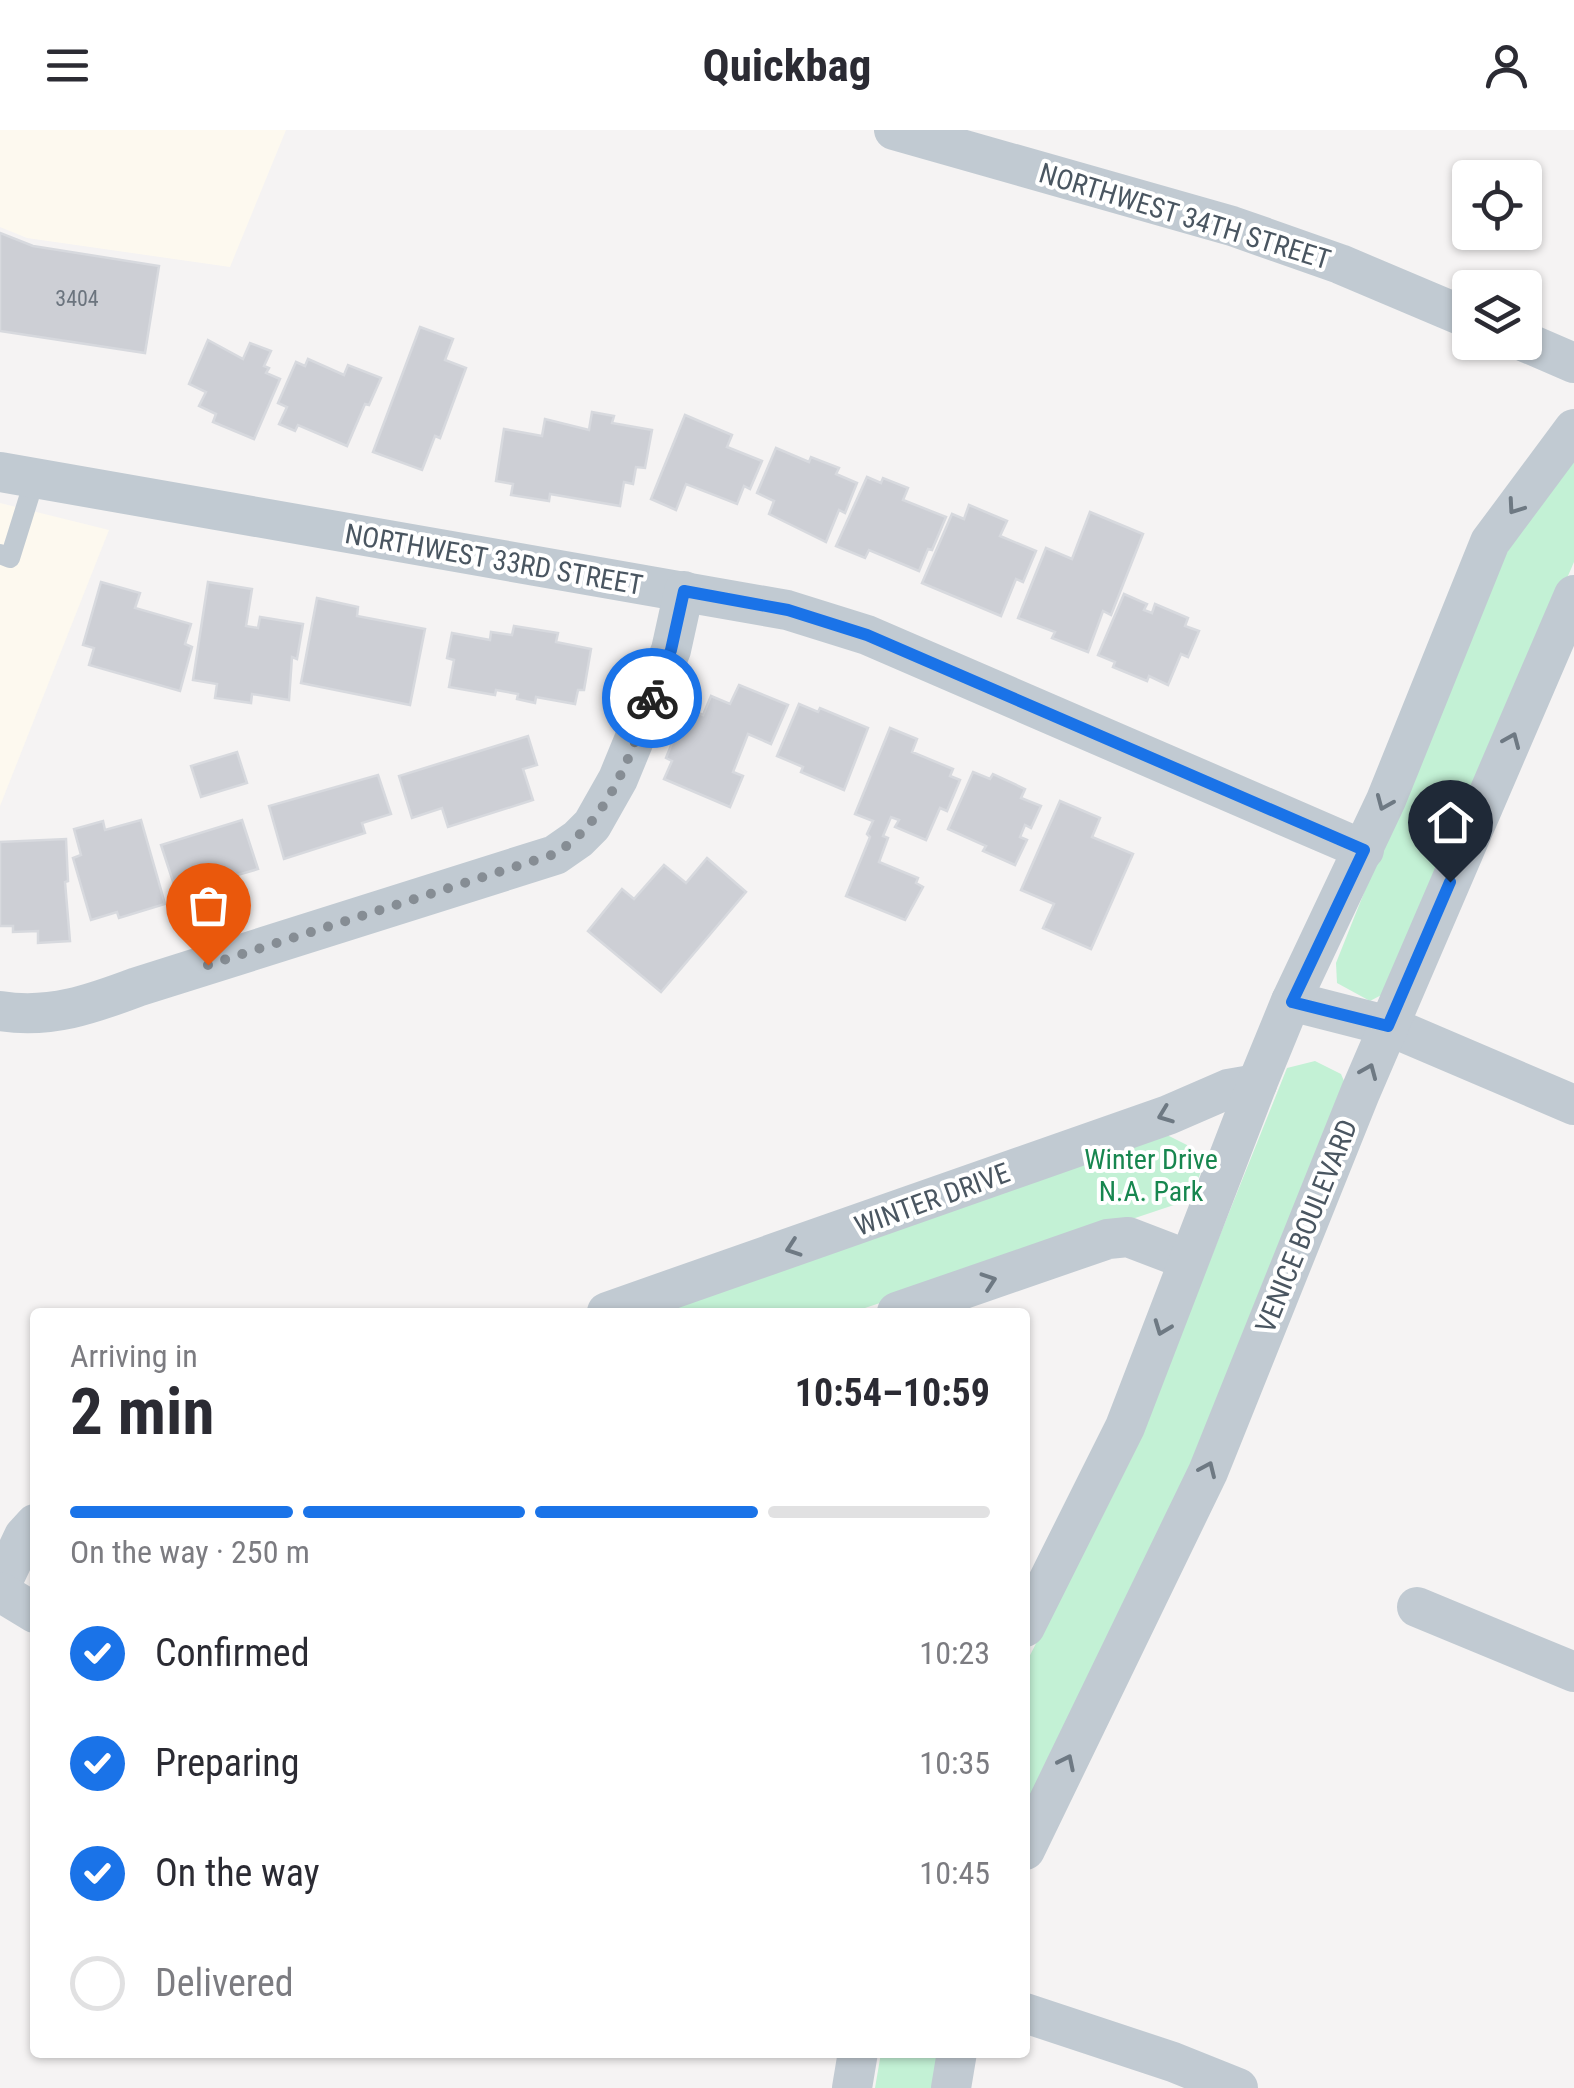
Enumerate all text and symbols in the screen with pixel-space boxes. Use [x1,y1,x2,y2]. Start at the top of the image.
icon: menu [40,38,95,93]
icon: person [1479,38,1534,93]
text: Quickbag [703,39,871,92]
street label: NORTHWEST 34TH STREET [1035,156,1334,277]
map controls [1452,160,1542,360]
button: locate [1452,160,1542,250]
button: layers [1452,270,1542,360]
house number: 3404 [55,286,99,311]
one-way arrow [1509,496,1527,514]
street label: NORTHWEST 33RD STREET [343,517,645,602]
courier [602,648,702,748]
icon: bike [625,671,680,726]
one-way arrow [1500,732,1520,750]
pin [1408,780,1493,883]
one-way arrow [1376,793,1396,811]
icon: home [1423,795,1478,850]
pin [166,863,251,966]
icon: bag [181,878,236,933]
one-way arrow [1357,1063,1377,1081]
one-way arrow [1157,1104,1174,1124]
street label: VENICE BOULEVARD [1249,1115,1364,1338]
park label: Winter Drive N.A. Park [1084,1143,1218,1208]
street label: WINTER DRIVE [850,1156,1014,1243]
one-way arrow [785,1236,802,1257]
one-way arrow [980,1272,997,1292]
one-way arrow [1154,1318,1174,1336]
text: Arriving in [70,1337,198,1375]
text: 10:54–10:59 [795,1371,990,1415]
text: 2 min [70,1374,214,1450]
one-way arrow [1196,1461,1216,1479]
text: On the way · 250 m [70,1533,310,1571]
icon: check [70,1626,125,1681]
text: Confirmed [155,1631,310,1675]
text: 10:23 [919,1634,990,1672]
icon: check [70,1736,125,1791]
text: Preparing [155,1741,300,1785]
text: 10:35 [919,1744,990,1782]
one-way arrow [1055,1755,1075,1773]
icon: check [70,1846,125,1901]
text: On the way [155,1851,320,1895]
text: 10:45 [919,1854,990,1892]
text: Delivered [155,1961,294,2005]

